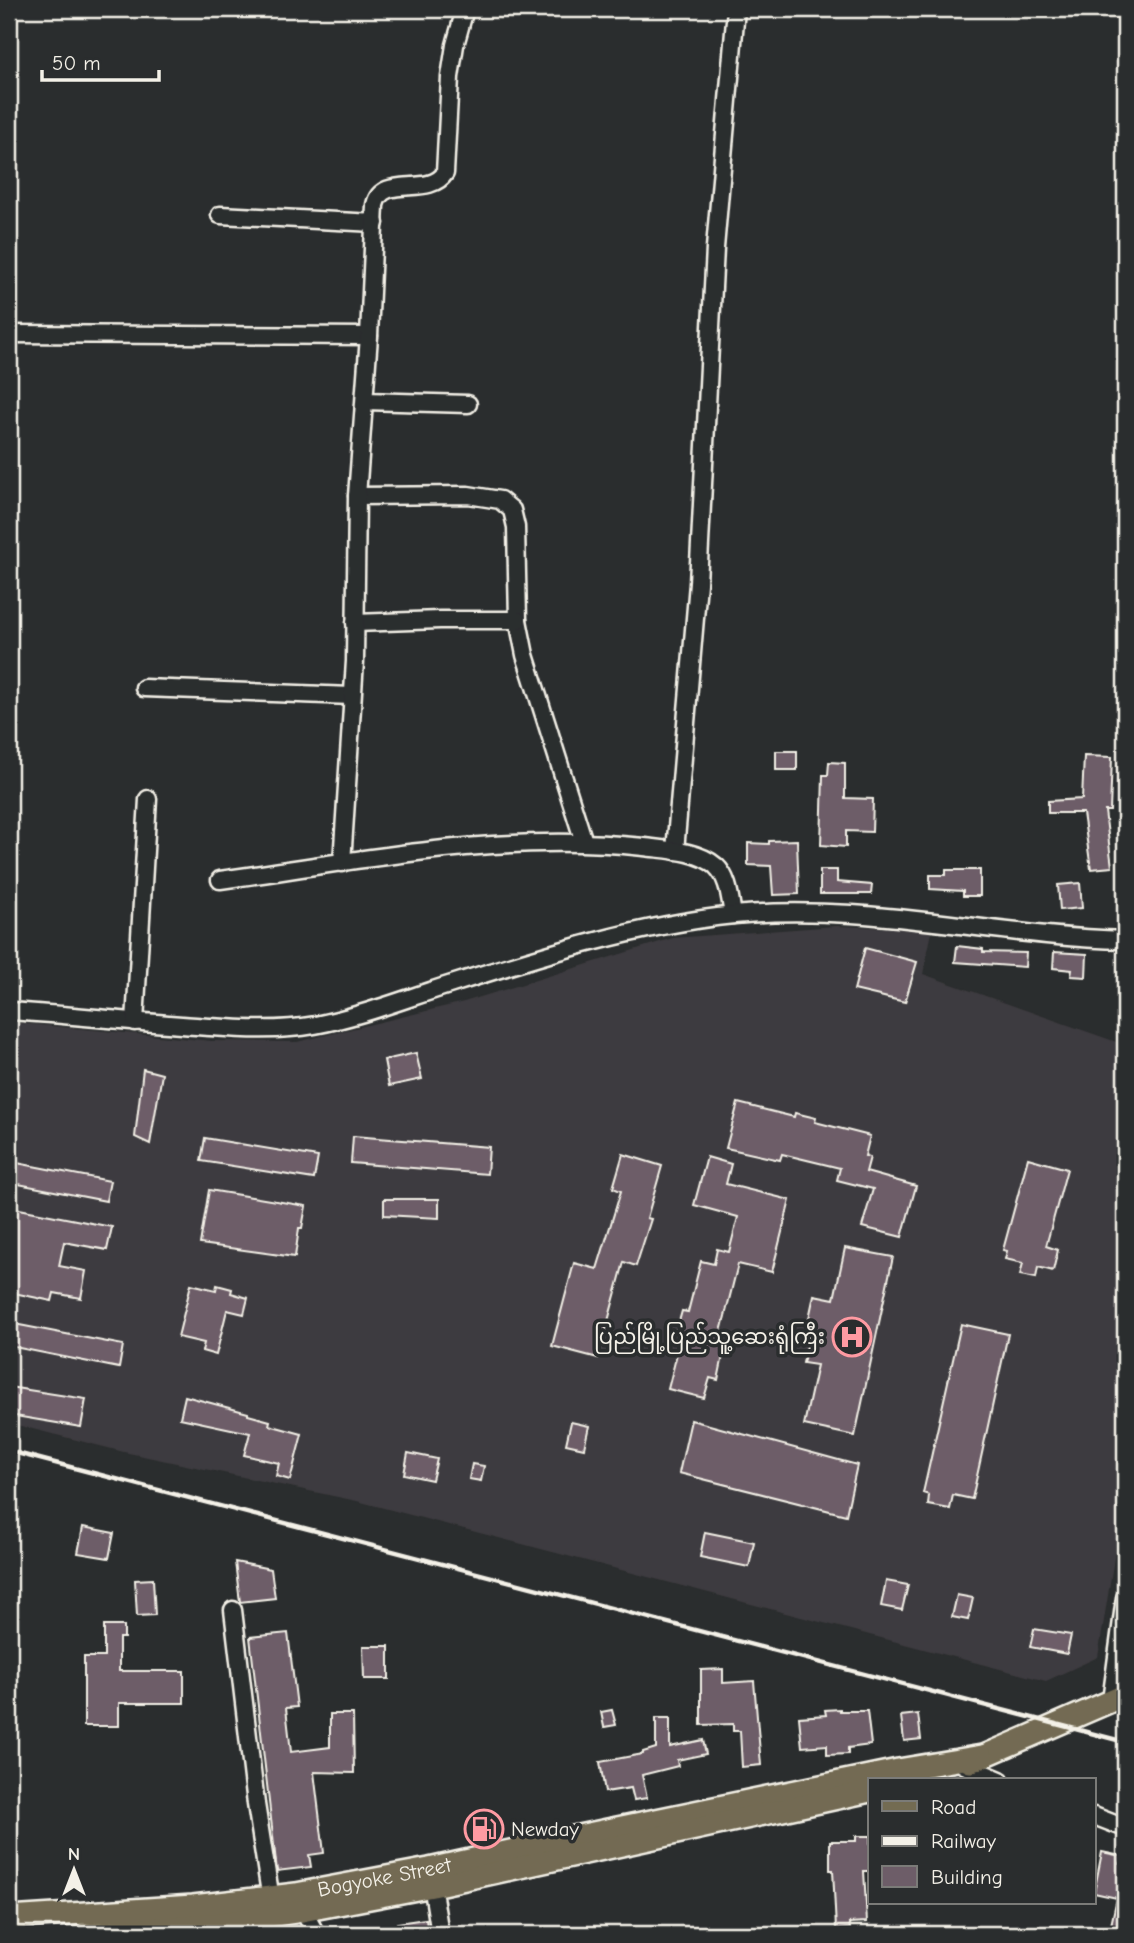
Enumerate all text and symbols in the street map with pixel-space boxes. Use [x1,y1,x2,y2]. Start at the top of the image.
scale bar [42,38,159,82]
text: 50 m [52,51,101,75]
hospital icon: ပြည်မြို့ပြည်သူ့ဆေးရုံကြီး [831,1316,873,1358]
place label: ပြည်မြို့ပြည်သူ့ဆေးရုံကြီး [594,1321,825,1354]
legend [868,1778,1096,1904]
text: Road [931,1795,976,1819]
fuel station icon: Newday [463,1808,505,1850]
place label: Newday [511,1817,579,1841]
text: Railway [931,1829,996,1853]
north arrow [38,1834,108,1904]
text: N [68,1843,80,1865]
street label: Bogyoke Street [316,1852,454,1902]
text: Building [931,1865,1003,1889]

